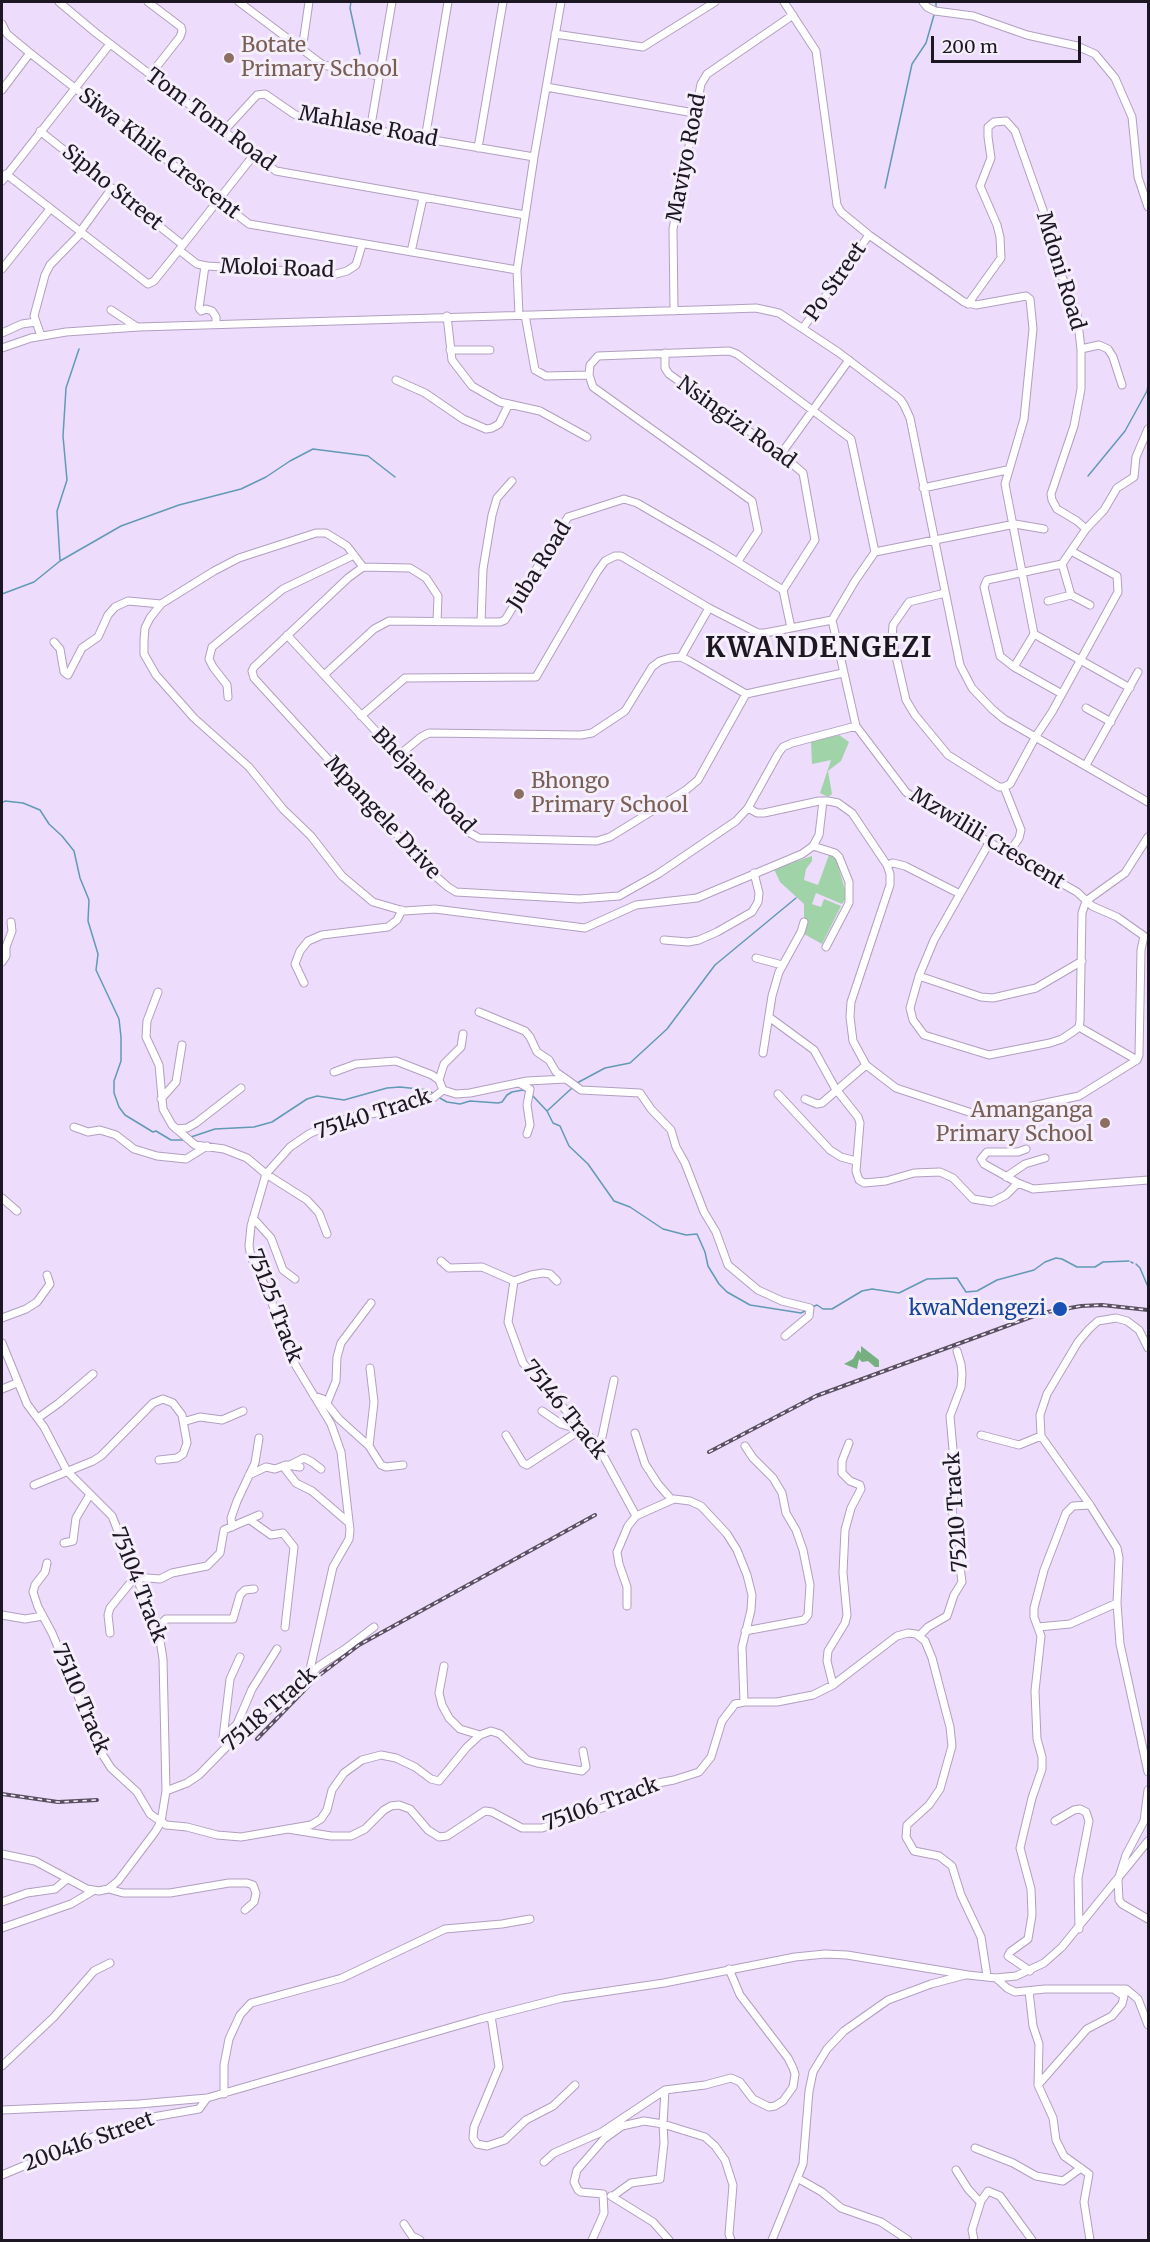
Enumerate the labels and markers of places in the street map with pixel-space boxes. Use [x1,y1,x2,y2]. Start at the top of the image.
place label: Botate Primary School [241,33,398,83]
marker: Botate Primary School [222,51,236,65]
place label: Bhongo Primary School [531,769,688,819]
marker: Bhongo Primary School [512,787,526,801]
place label: Amanganga Primary School [936,1098,1093,1148]
marker: Amanganga Primary School [1098,1116,1112,1130]
place label: kwaNdengezi [909,1296,1046,1322]
marker: kwaNdengezi [1051,1300,1069,1318]

